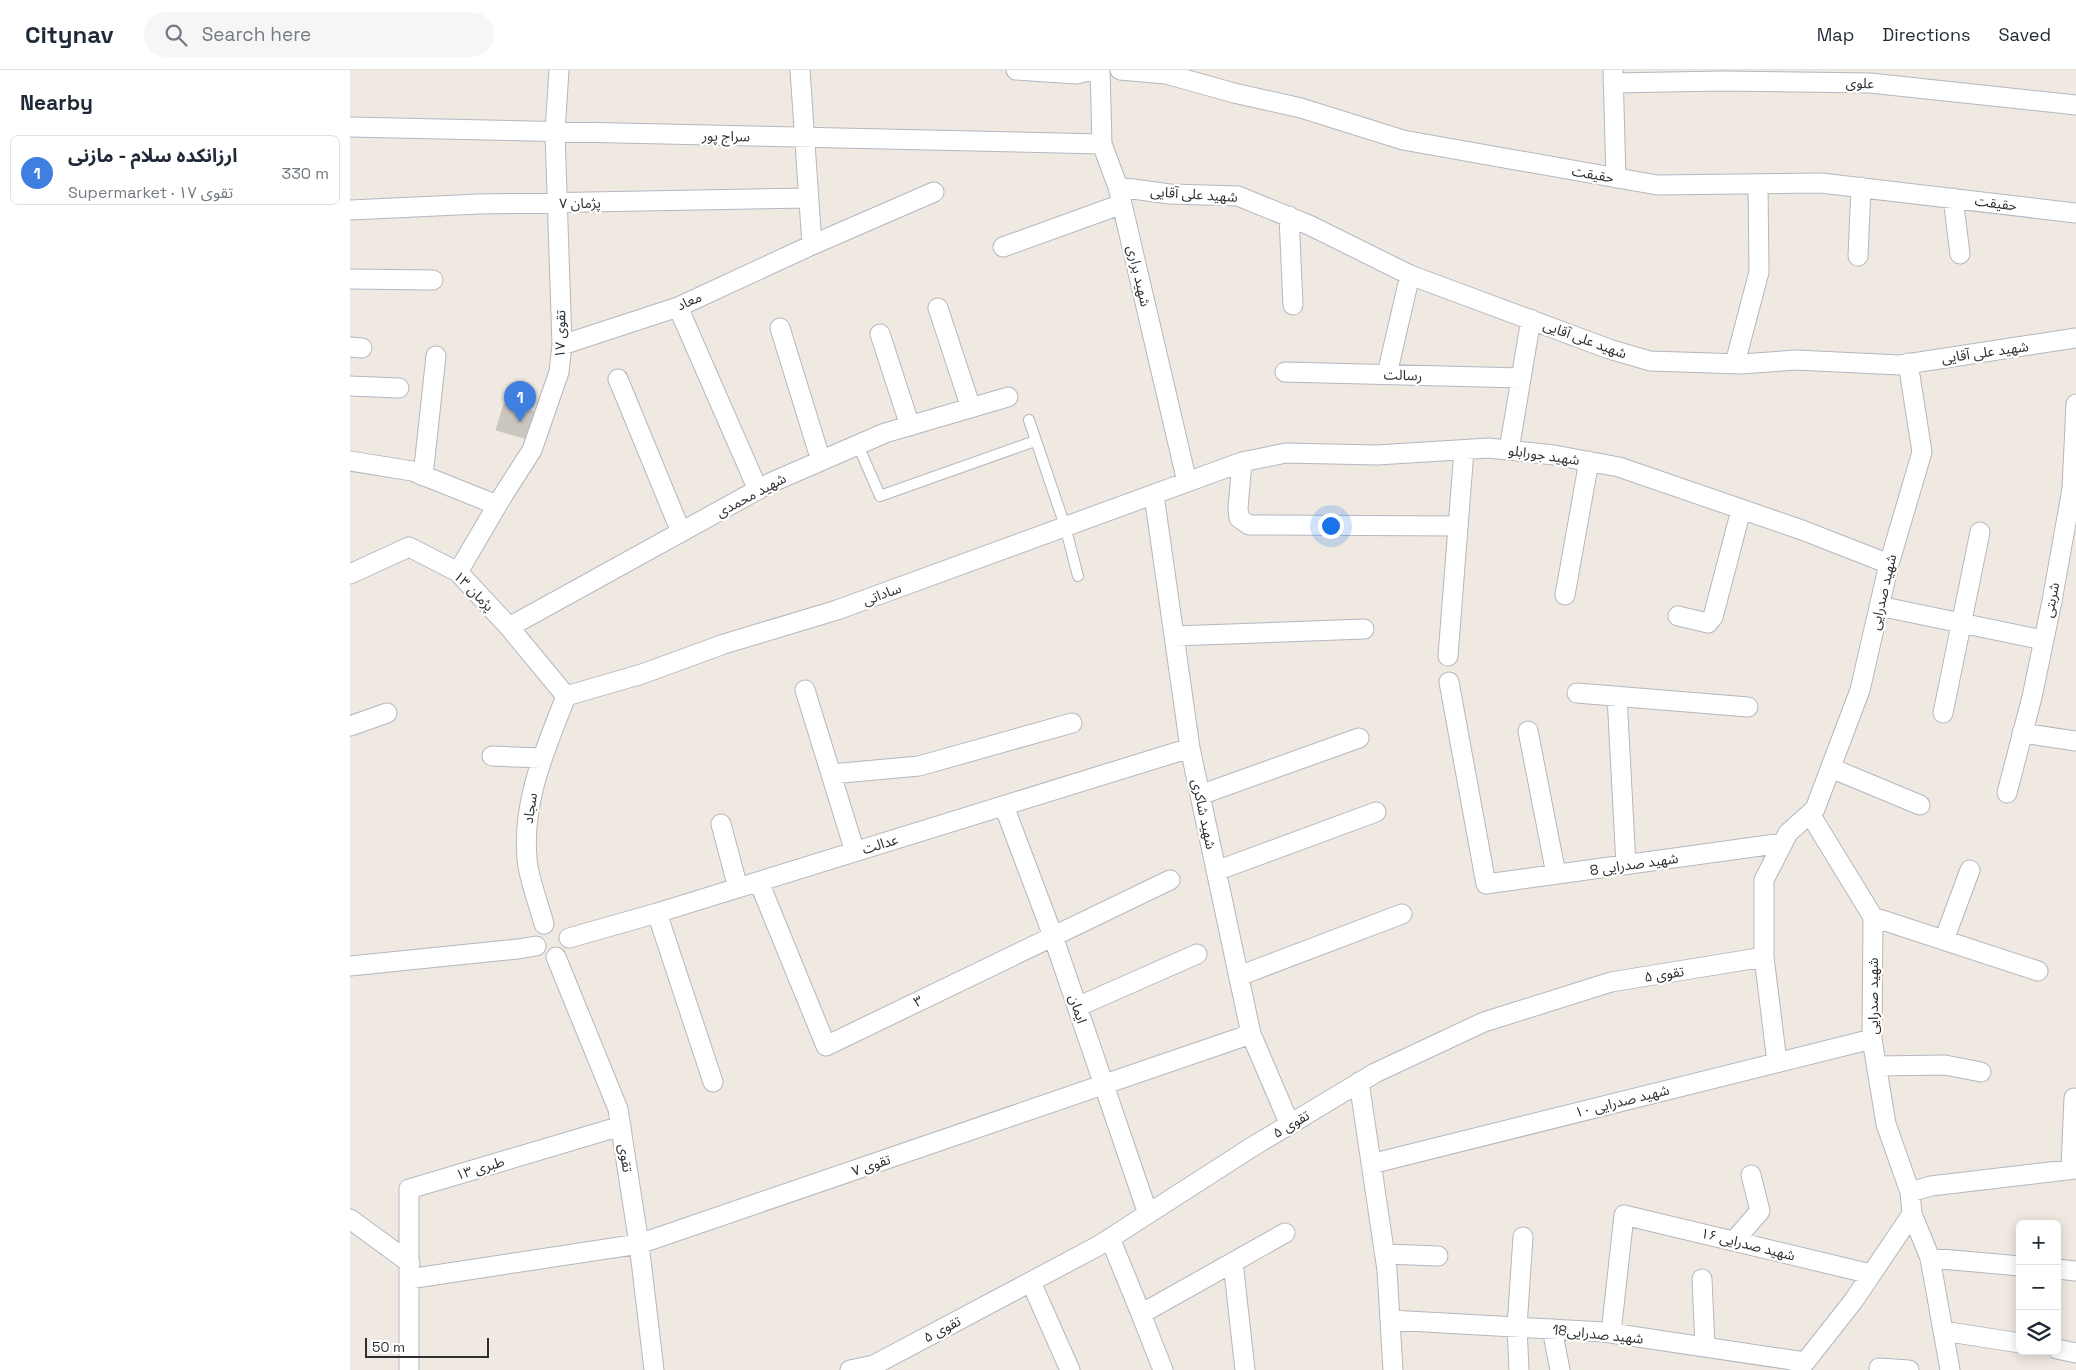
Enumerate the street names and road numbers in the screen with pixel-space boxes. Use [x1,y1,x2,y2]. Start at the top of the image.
street label: علوی [1845,74,1875,92]
street label: سراج پور [701,127,750,147]
street label: حقیقت [1570,161,1616,187]
street label: شهید علی آقایی [1150,182,1238,206]
street label: حقیقت [1974,191,2018,215]
street label: پژمان ۷ [559,194,601,213]
street label: شهید براری [1123,244,1155,308]
street label: معاد [674,288,704,314]
street label: تقوی ۱۷ [551,310,569,358]
street label: شهید علی آقایی [1541,316,1629,362]
street label: شهید علی آقایی [1940,337,2030,367]
street label: رسالت [1383,365,1423,385]
street label: شهید جورابلو [1507,441,1581,469]
street label: شهید محمدی [713,469,789,521]
street label: شهید صدرایی [1866,552,1900,632]
street label: پژمان ۱۳ [449,567,498,616]
street label: ساداتی [860,579,904,609]
street label: شربتی [2039,581,2063,619]
street label: شهید شاکری [1188,777,1220,851]
street label: سجاد [519,791,541,825]
street label: عدالت [860,830,900,858]
street label: شهید صدرایی 8 [1588,849,1680,879]
street label: شهید صدرایی [1864,957,1882,1035]
street label: تقوی ۵ [1643,962,1685,986]
street label: ۳ [910,991,926,1011]
street label: ایمان [1065,992,1091,1026]
street label: شهید صدرایی ۱۰ [1573,1081,1671,1121]
street label: تقوی ۵ [1269,1106,1313,1142]
street label: تقوی [615,1143,637,1173]
street label: تقوی ۷ [849,1150,893,1180]
street label: طبری ۱۳ [453,1152,507,1184]
street label: شهید صدرایی ۱۶ [1699,1224,1797,1264]
street label: تقوی ۵ [920,1312,964,1346]
street label: شهید صدرایی18 [1551,1320,1645,1348]

